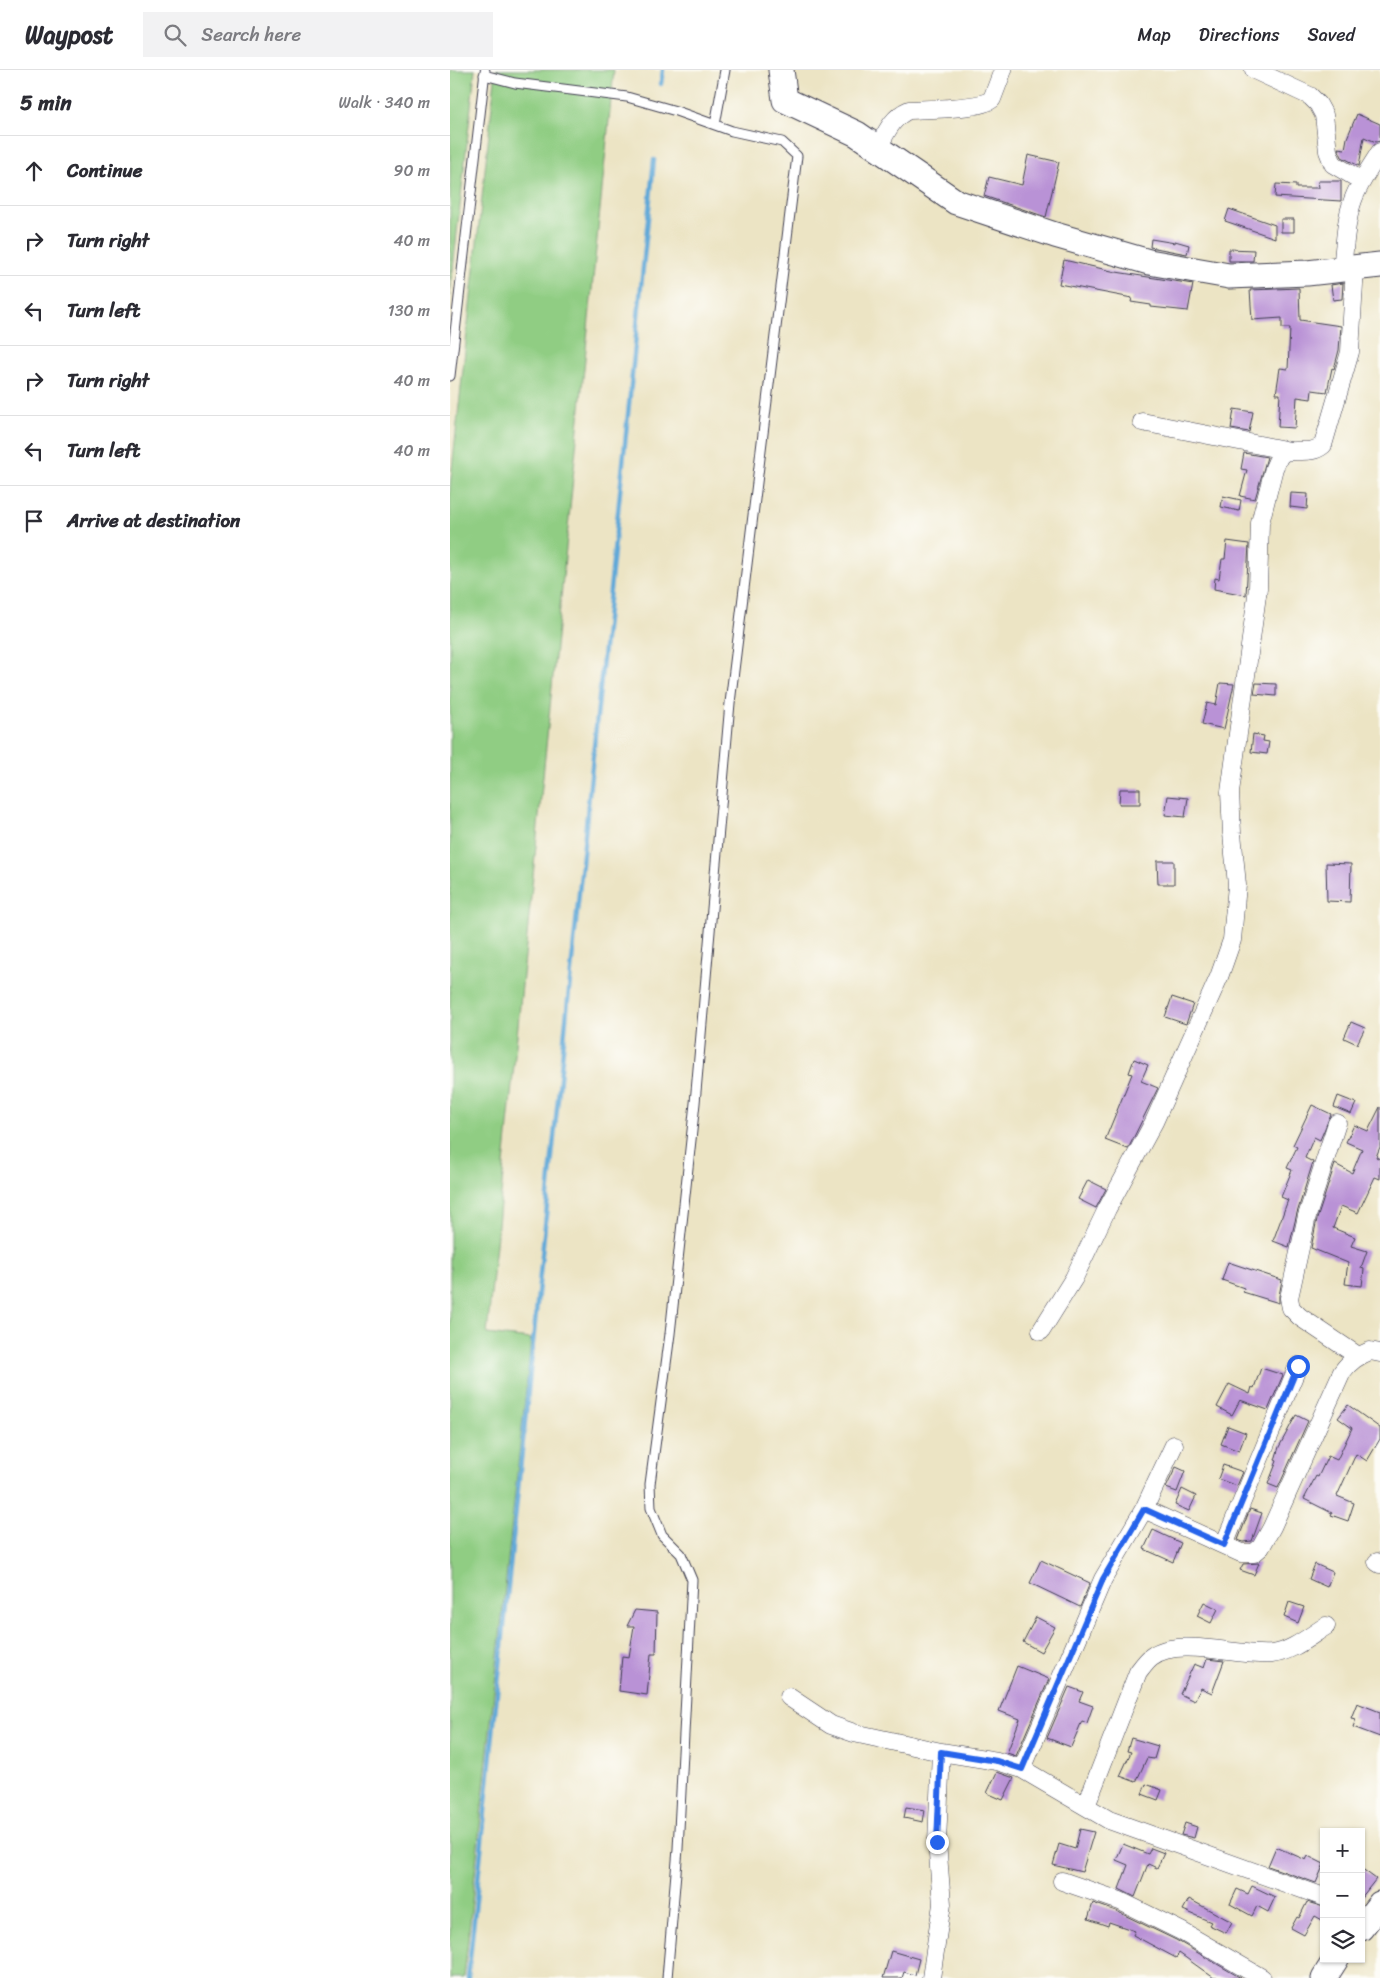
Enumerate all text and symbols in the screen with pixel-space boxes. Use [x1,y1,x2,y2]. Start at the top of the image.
search box [143,12,493,57]
text: Waypost [25,14,113,56]
text: Search here [201,18,301,51]
text: Map [1138,19,1171,51]
text: Directions [1199,19,1280,51]
text: Saved [1308,19,1355,51]
icon: search [161,21,189,49]
text: 5 min [20,84,72,122]
text: Walk · 340 m [339,88,430,117]
text: Continue [67,154,143,187]
text: 90 m [394,156,430,185]
icon: ahead [20,157,48,185]
text: Turn right [67,224,149,257]
text: 40 m [393,226,430,255]
icon: right [20,227,48,255]
text: Turn left [67,294,140,327]
text: 130 m [388,296,430,325]
icon: left [20,297,48,325]
text: Turn right [67,364,149,397]
text: 40 m [393,366,430,395]
icon: right [20,367,48,395]
text: Turn left [67,434,140,467]
text: 40 m [393,436,430,465]
icon: left [20,437,48,465]
text: Arrive at destination [67,504,240,537]
icon: arrive [20,507,48,535]
route start [1287,1355,1310,1378]
map controls [1320,1828,1365,1963]
button: + [1320,1828,1365,1873]
route end [926,1831,949,1854]
button: − [1320,1873,1365,1918]
button: layers [1320,1918,1365,1963]

